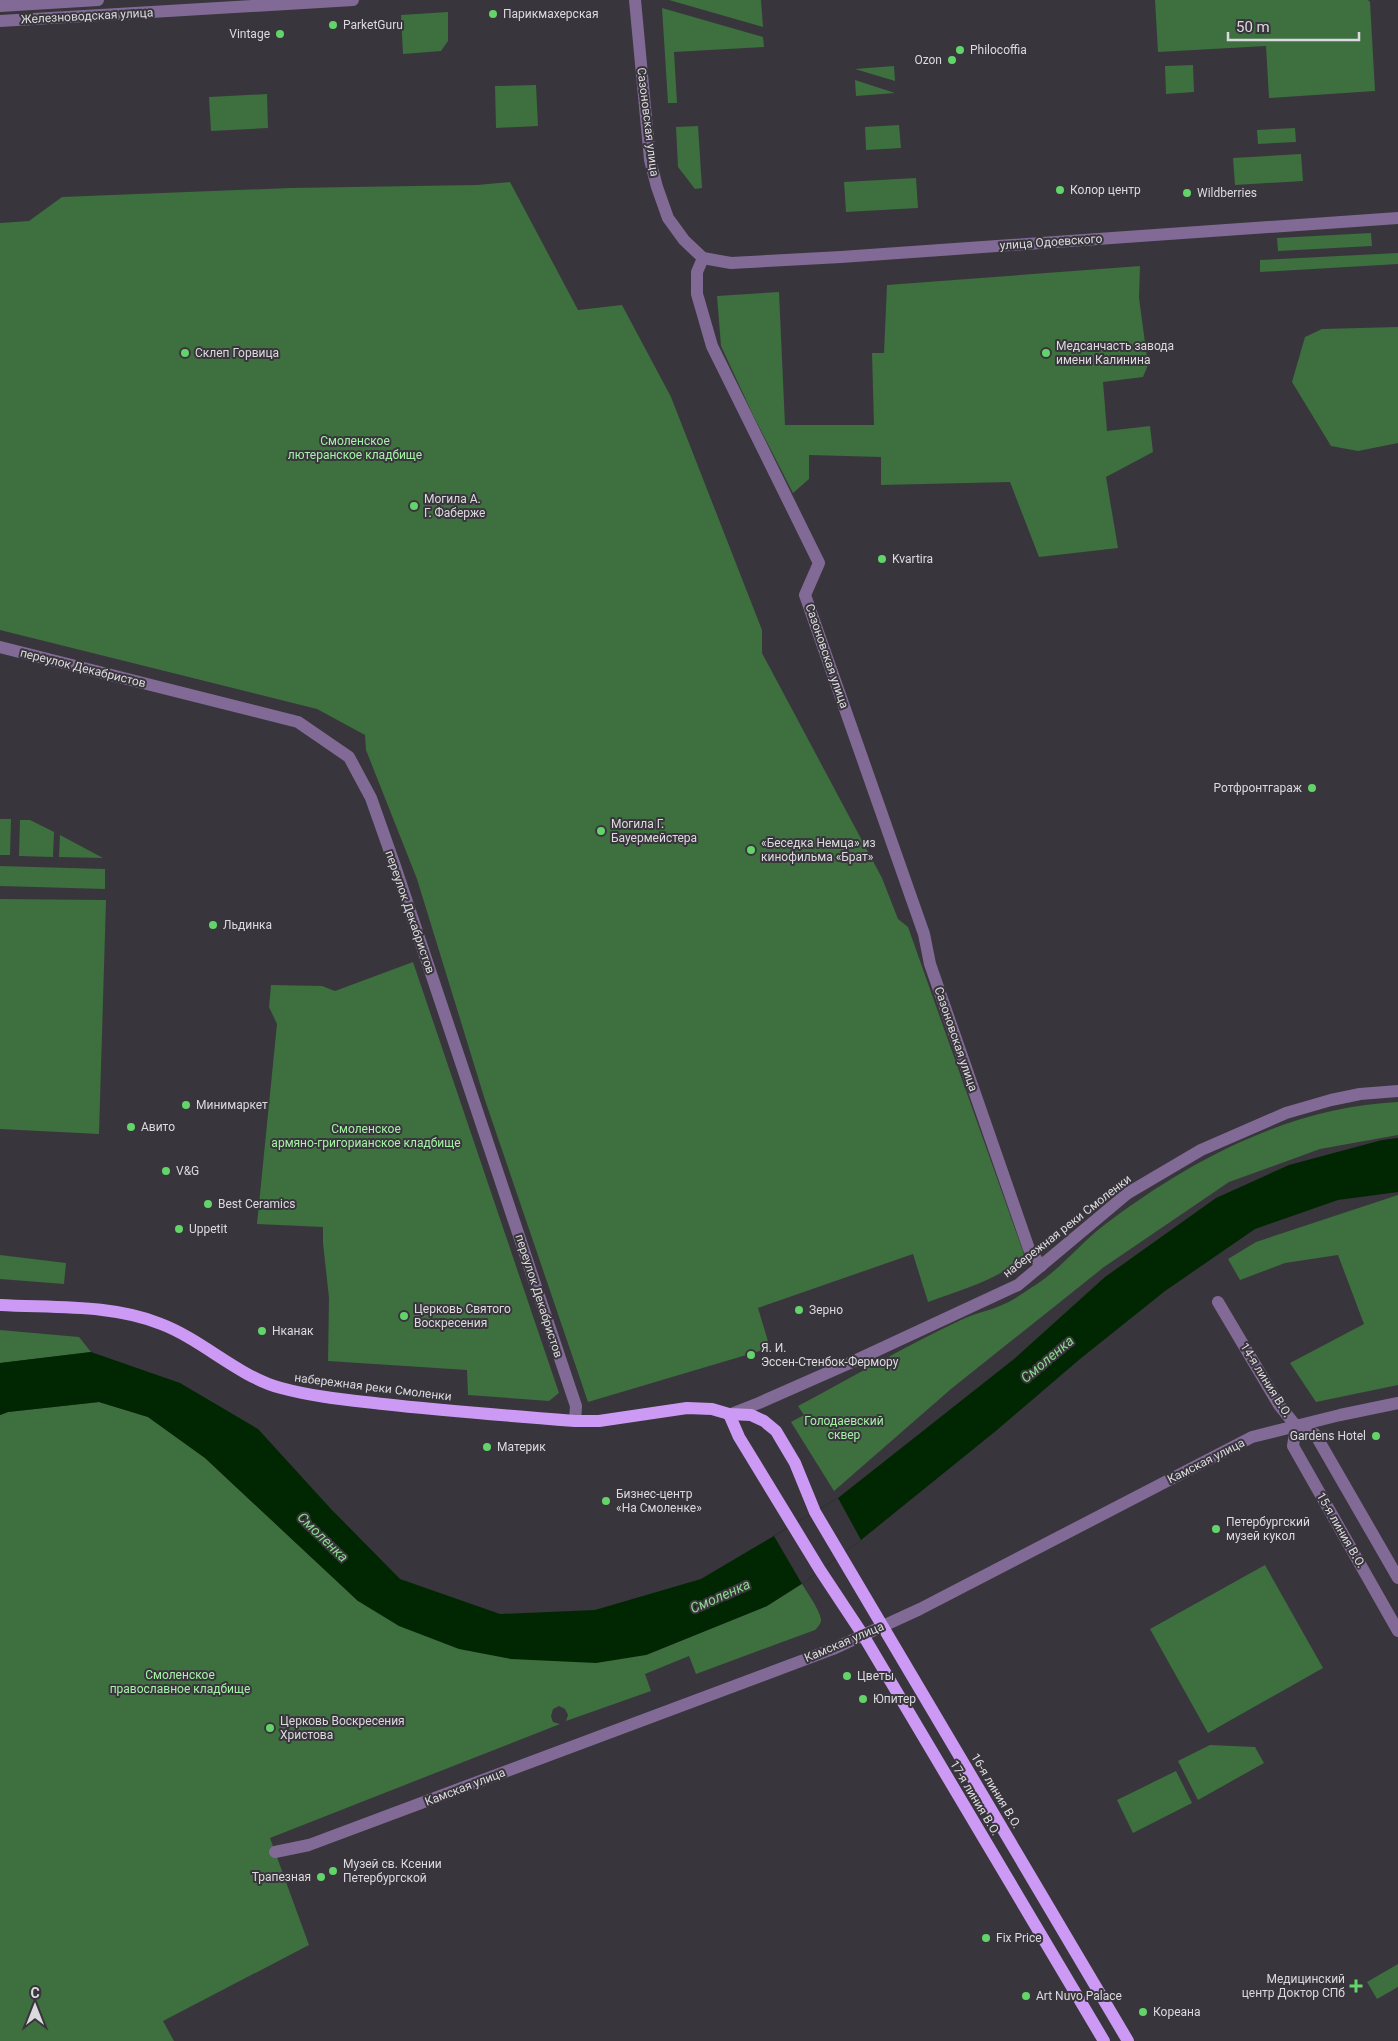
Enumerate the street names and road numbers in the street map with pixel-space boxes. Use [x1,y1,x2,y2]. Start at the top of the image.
street label: Железноводская улица [20,6,154,26]
street label: Сазоновская улица [634,67,662,177]
street label: улица Одоевского [999,231,1103,253]
street label: Сазоновская улица [803,602,851,710]
street label: переулок Декабристов [19,646,147,690]
street label: переулок Декабристов [382,849,438,975]
street label: Сазоновская улица [932,985,980,1093]
street label: набережная реки Смоленки [1000,1172,1134,1280]
street label: переулок Декабристов [512,1232,566,1360]
street label: 14-я линия В.О. [1238,1340,1294,1420]
street label: набережная реки Смоленки [294,1370,453,1404]
street label: Камская улица [1165,1435,1247,1487]
street label: 15-я линия В.О. [1314,1490,1368,1570]
street label: Камская улица [802,1619,886,1665]
street label: 16-я линия В.О. [968,1751,1024,1831]
street label: 17-я линия В.О. [947,1758,1003,1838]
street label: Камская улица [423,1765,507,1809]

